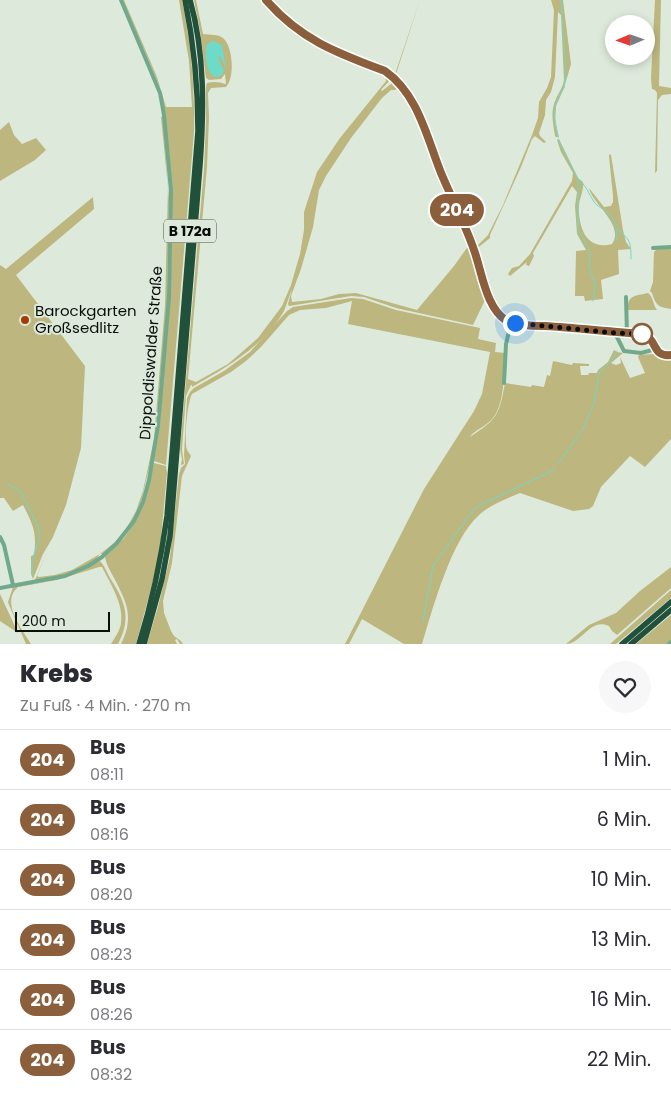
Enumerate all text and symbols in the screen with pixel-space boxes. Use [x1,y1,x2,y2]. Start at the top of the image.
north arrow [605,15,655,65]
map controls [605,15,655,65]
line badge: 204 [428,194,486,226]
text: 204 [440,197,474,222]
road number: B 172a [164,220,216,242]
street label: Dippoldiswalder Straße [134,265,167,441]
place label: Barockgarten Großsedlitz [35,300,137,338]
your location [503,311,528,336]
marker: Barockgarten Großsedlitz [19,314,31,326]
unlabelled marker [631,323,653,345]
scale bar [15,609,110,632]
text: 200 m [22,611,66,631]
text: Krebs [20,657,93,690]
button: heart [599,661,651,713]
text: Zu Fuß · 4 Min. · 270 m [20,694,191,717]
text: Bus [90,734,126,761]
text: 1 Min. [603,746,651,773]
text: 204 [30,747,65,772]
text: 08:11 [90,763,124,786]
text: Bus [90,794,126,821]
text: 6 Min. [597,806,651,833]
text: 204 [30,807,65,832]
text: 08:16 [90,823,129,846]
text: Bus [90,854,126,881]
text: 10 Min. [591,866,651,893]
text: 204 [30,867,65,892]
text: 08:20 [90,883,133,906]
text: Bus [90,914,126,941]
text: 13 Min. [591,926,651,953]
text: 204 [30,927,65,952]
text: 08:23 [90,943,132,966]
text: Bus [90,974,126,1001]
text: 16 Min. [591,986,651,1013]
text: 204 [30,987,65,1012]
text: 08:26 [90,1003,133,1026]
text: Bus [90,1034,126,1061]
text: 22 Min. [587,1046,651,1073]
text: 204 [30,1047,65,1072]
text: 08:32 [90,1063,132,1086]

